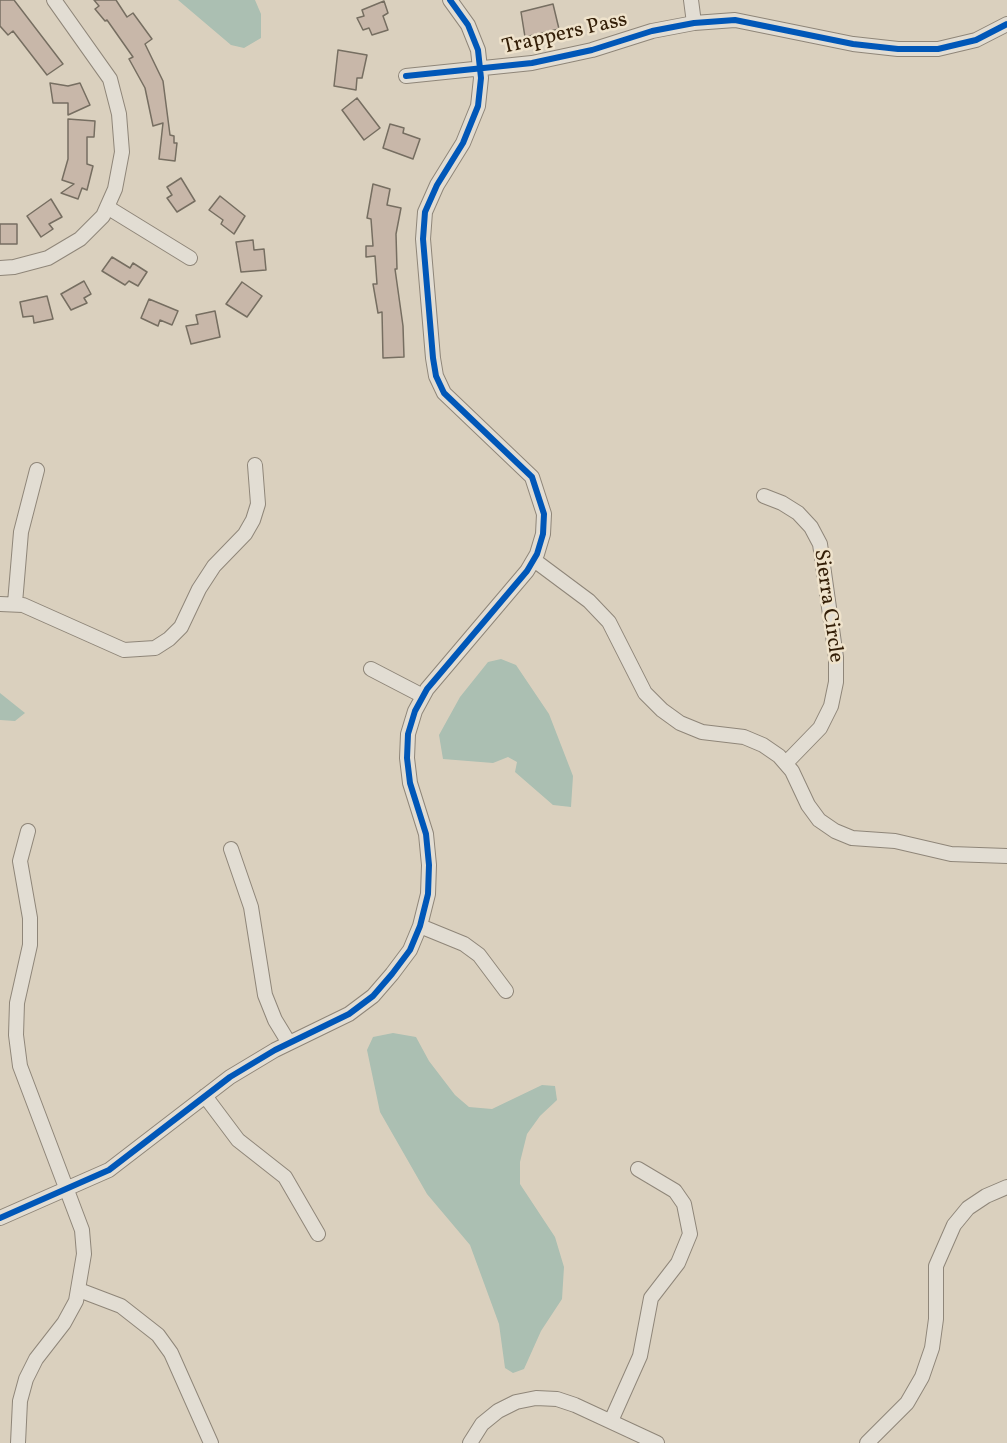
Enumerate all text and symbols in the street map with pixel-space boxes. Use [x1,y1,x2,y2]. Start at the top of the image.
street label: Trappers Pass [500,8,630,62]
street label: Sierra Circle [807,548,847,664]

